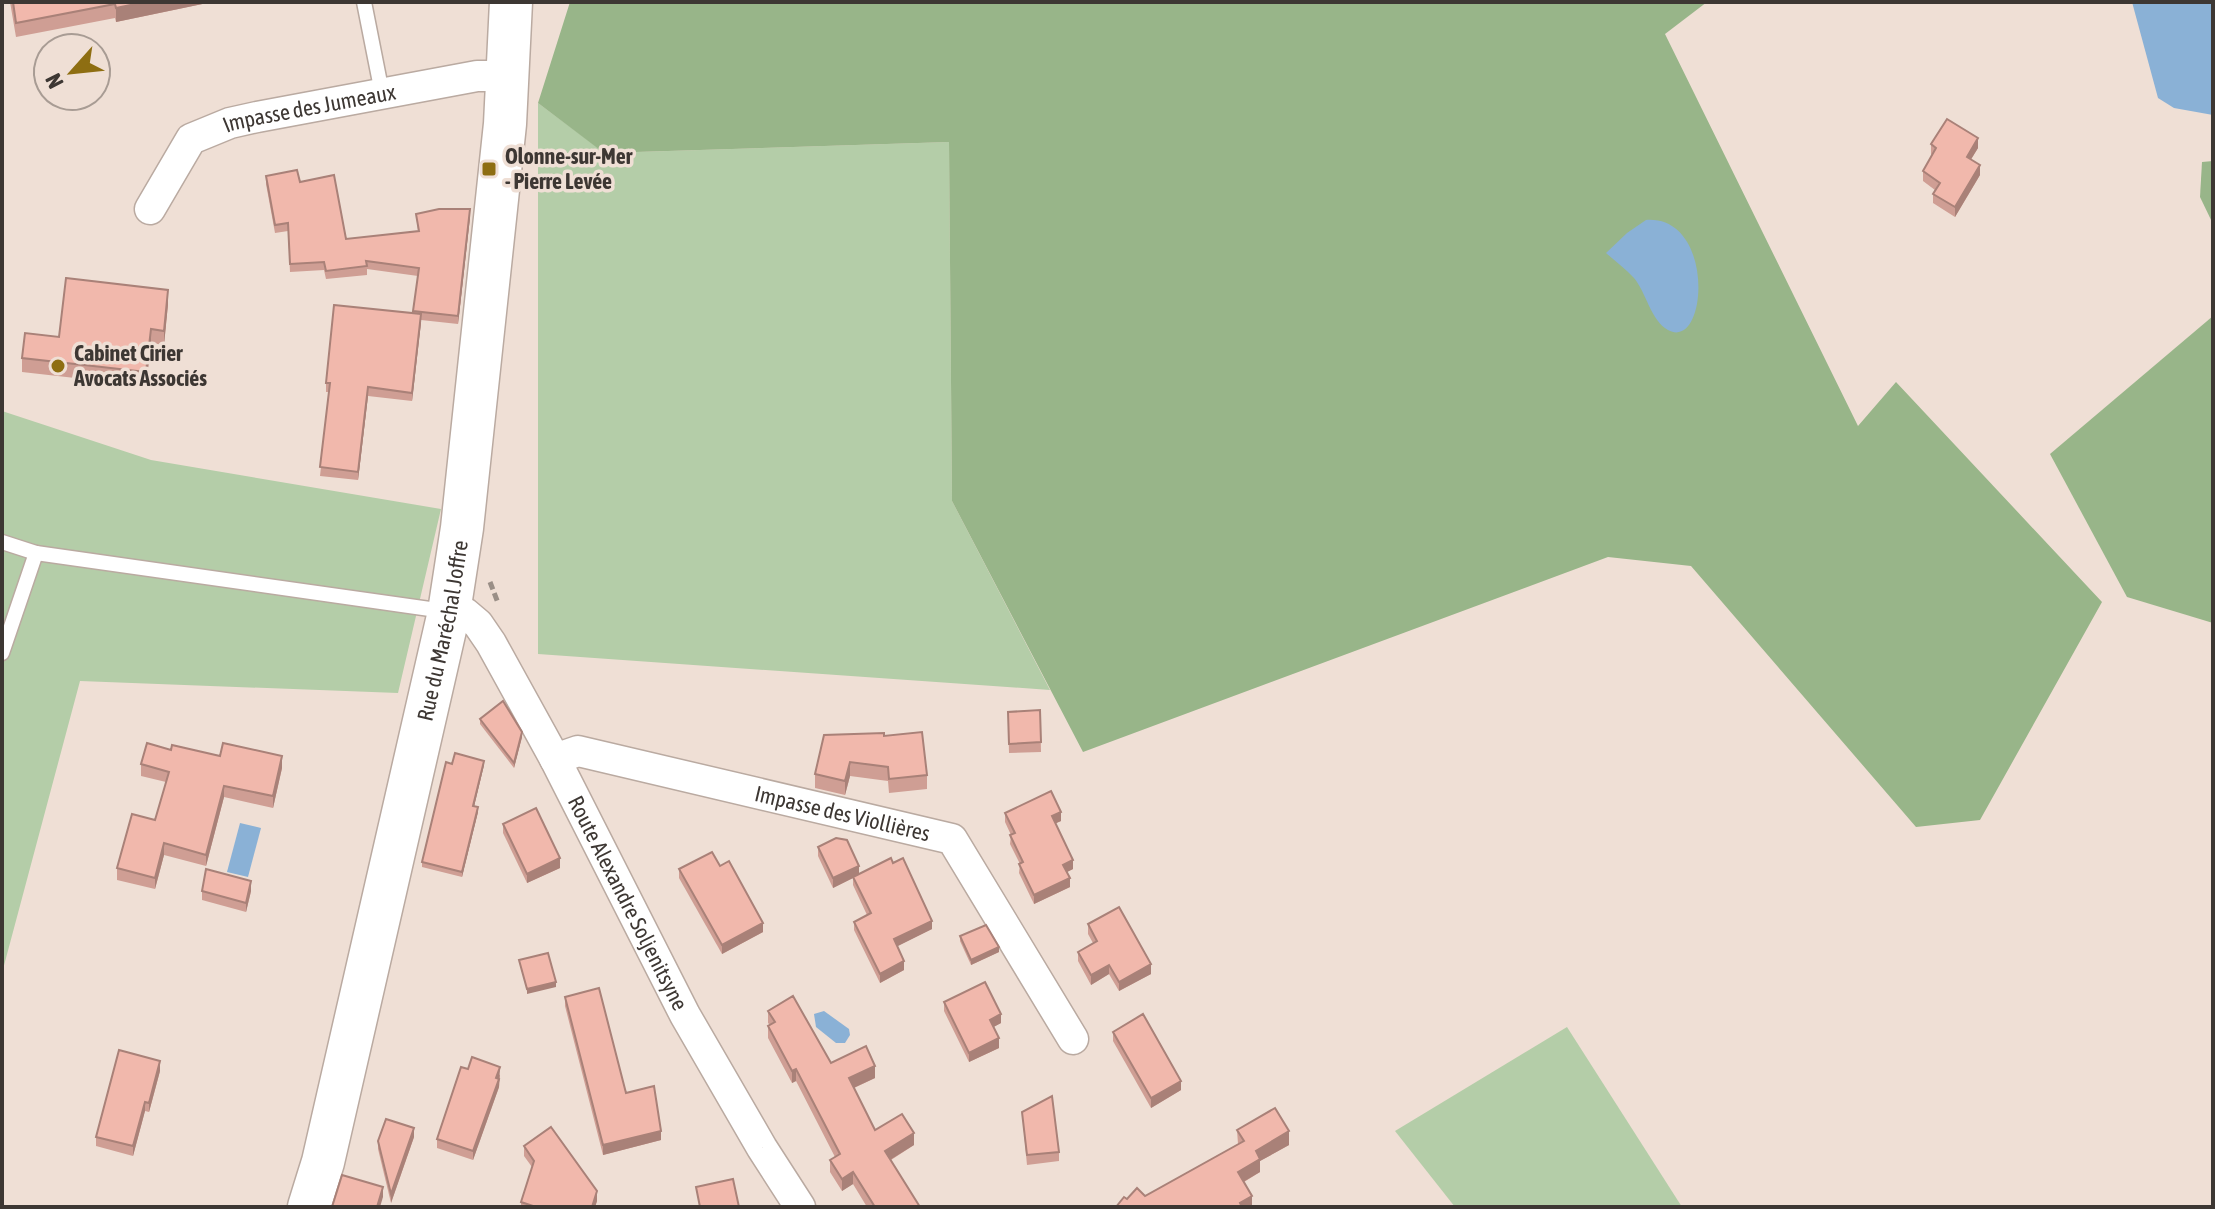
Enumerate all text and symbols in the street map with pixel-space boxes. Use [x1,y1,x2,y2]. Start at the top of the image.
north arrow [32,32,112,112]
text: N [40,69,69,93]
street label: Impasse des Jumeaux [219,78,398,138]
place label: Olonne-sur-Mer - Pierre Levée [505,143,633,194]
marker: Olonne-sur-Mer - Pierre Levée [480,160,498,178]
place label: Cabinet Cirier Avocats Associés [73,340,207,391]
marker: Cabinet Cirier Avocats Associés [49,357,67,375]
street label: Rue du Maréchal Joffre [411,538,473,723]
street label: Impasse des Viollières [752,780,933,846]
street label: Route Alexandre Soljenitsyne [563,791,693,1015]

